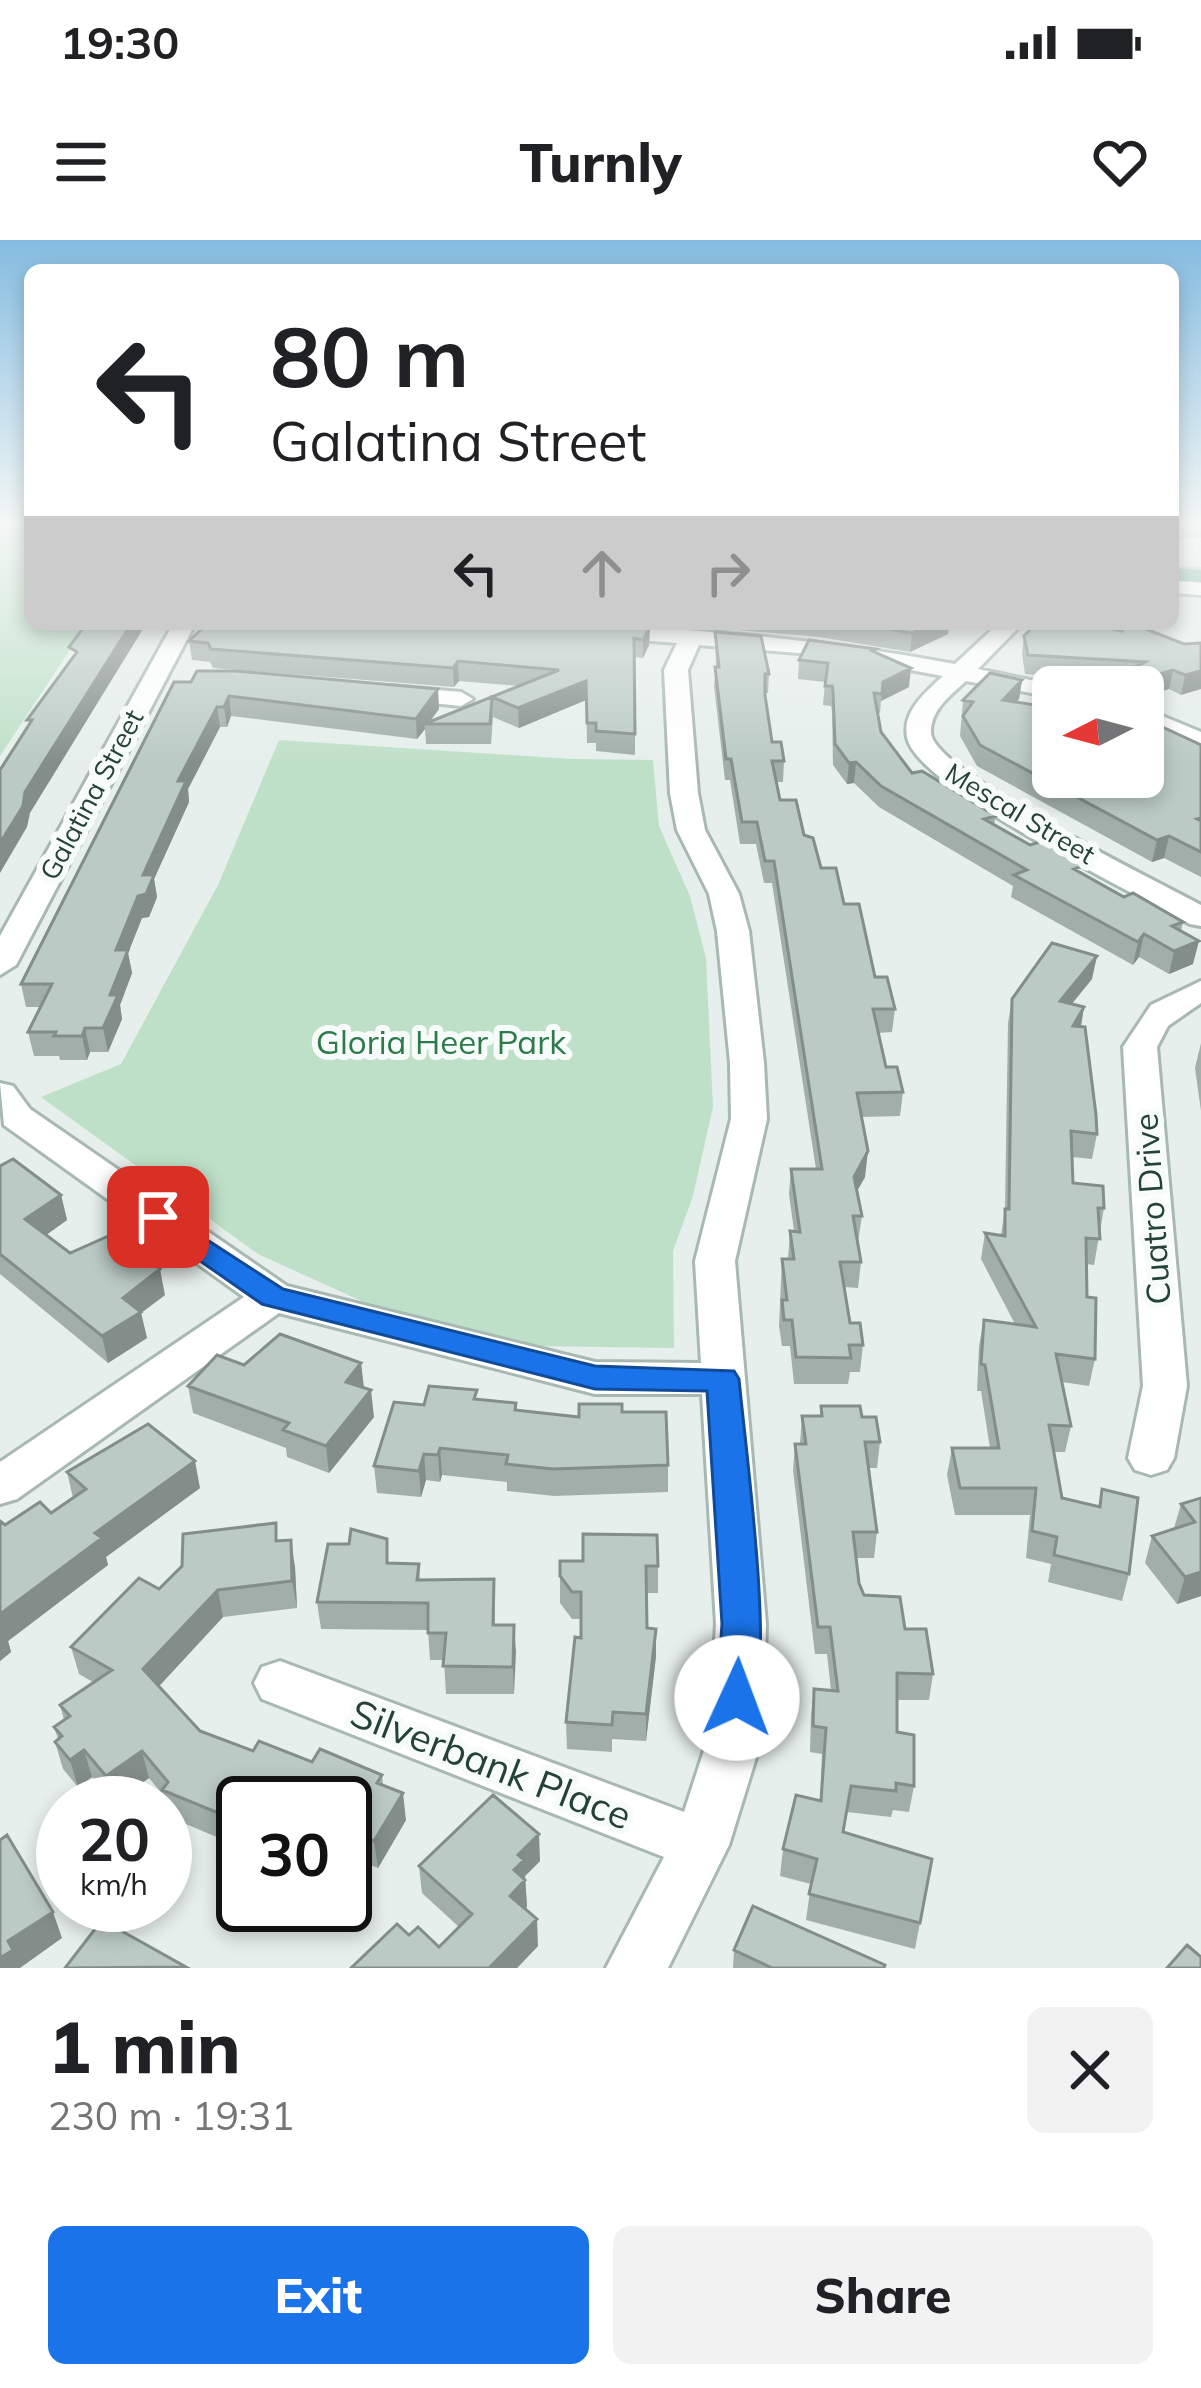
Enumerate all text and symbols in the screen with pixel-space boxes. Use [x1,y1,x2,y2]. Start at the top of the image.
text: 19:30 [60,14,179,70]
text: Turnly [519,128,682,196]
icon: menu [48,129,114,195]
icon: heart [1087,129,1153,195]
text: 80 m [270,303,469,408]
icon: left [72,312,228,468]
text: Galatina Street [270,407,646,475]
icon: left [443,540,509,606]
icon: ahead [569,540,635,606]
icon: right [695,540,761,606]
north arrow [1032,666,1164,798]
map controls [1032,666,1164,798]
street label: Galatina Street [32,703,150,886]
street label: Mescal Street [939,755,1102,871]
park label: Gloria Heer Park [316,1021,567,1062]
street label: Cuatro Drive [1124,1112,1179,1306]
pin [107,1166,209,1268]
icon: arrive [125,1184,191,1250]
position arrow [674,1635,800,1761]
street label: Silverbank Place [344,1687,638,1840]
speed limit sign: 30 [216,1776,372,1932]
text: 20 [78,1801,150,1876]
text: km/h [80,1865,148,1903]
text: 1 min [48,2001,241,2091]
button: close [1027,2007,1153,2133]
text: 230 m · 19:31 [48,2091,294,2140]
button: Exit [48,2226,589,2364]
button: Share [613,2226,1153,2364]

